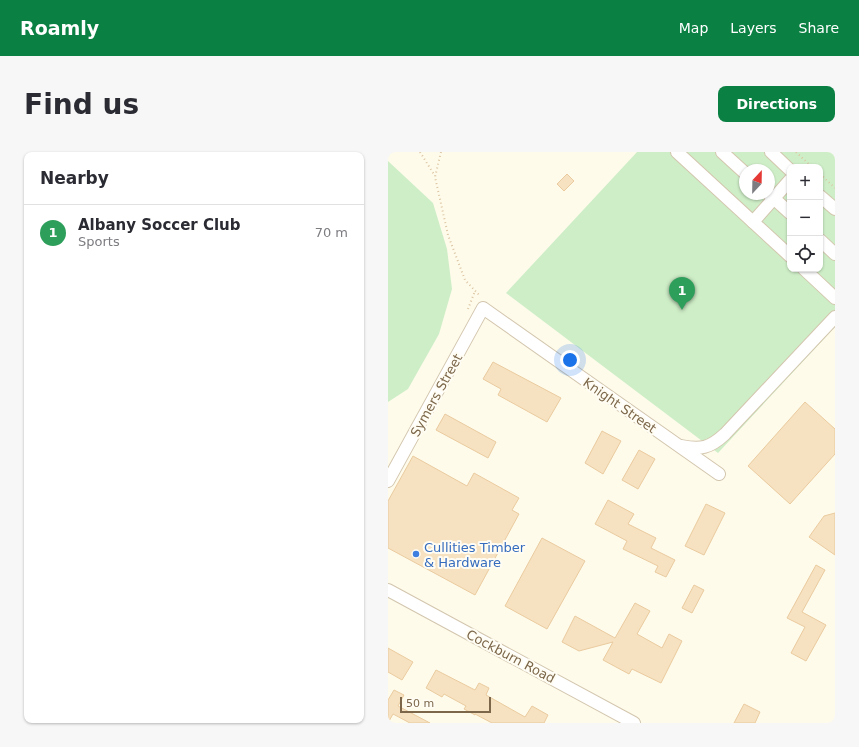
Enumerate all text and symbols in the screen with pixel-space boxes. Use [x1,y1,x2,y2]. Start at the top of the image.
text: Roamly [20,17,99,39]
text: Map [679,20,708,36]
text: Layers [730,20,777,36]
text: Share [799,20,839,36]
button: Directions [718,86,835,122]
text: Find us [24,88,139,121]
north arrow [739,164,775,200]
map controls [787,164,823,272]
button: + [787,164,823,200]
text: Nearby [40,168,109,188]
button: − [787,200,823,236]
text: Albany Soccer Club [78,216,241,234]
text: 1 [48,225,58,240]
text: 70 m [315,225,348,240]
text: Sports [78,234,120,249]
button: locate [787,236,823,272]
pin: 1 [669,277,695,310]
your location [560,350,580,370]
street label: Symers Street [407,351,465,439]
street label: Knight Street [580,375,659,436]
place label: Cullities Timber & Hardware [424,540,526,570]
marker: Cullities Timber & Hardware [411,549,421,559]
street label: Cockburn Road [464,627,558,686]
scale bar [400,695,491,714]
text: 50 m [406,697,434,710]

